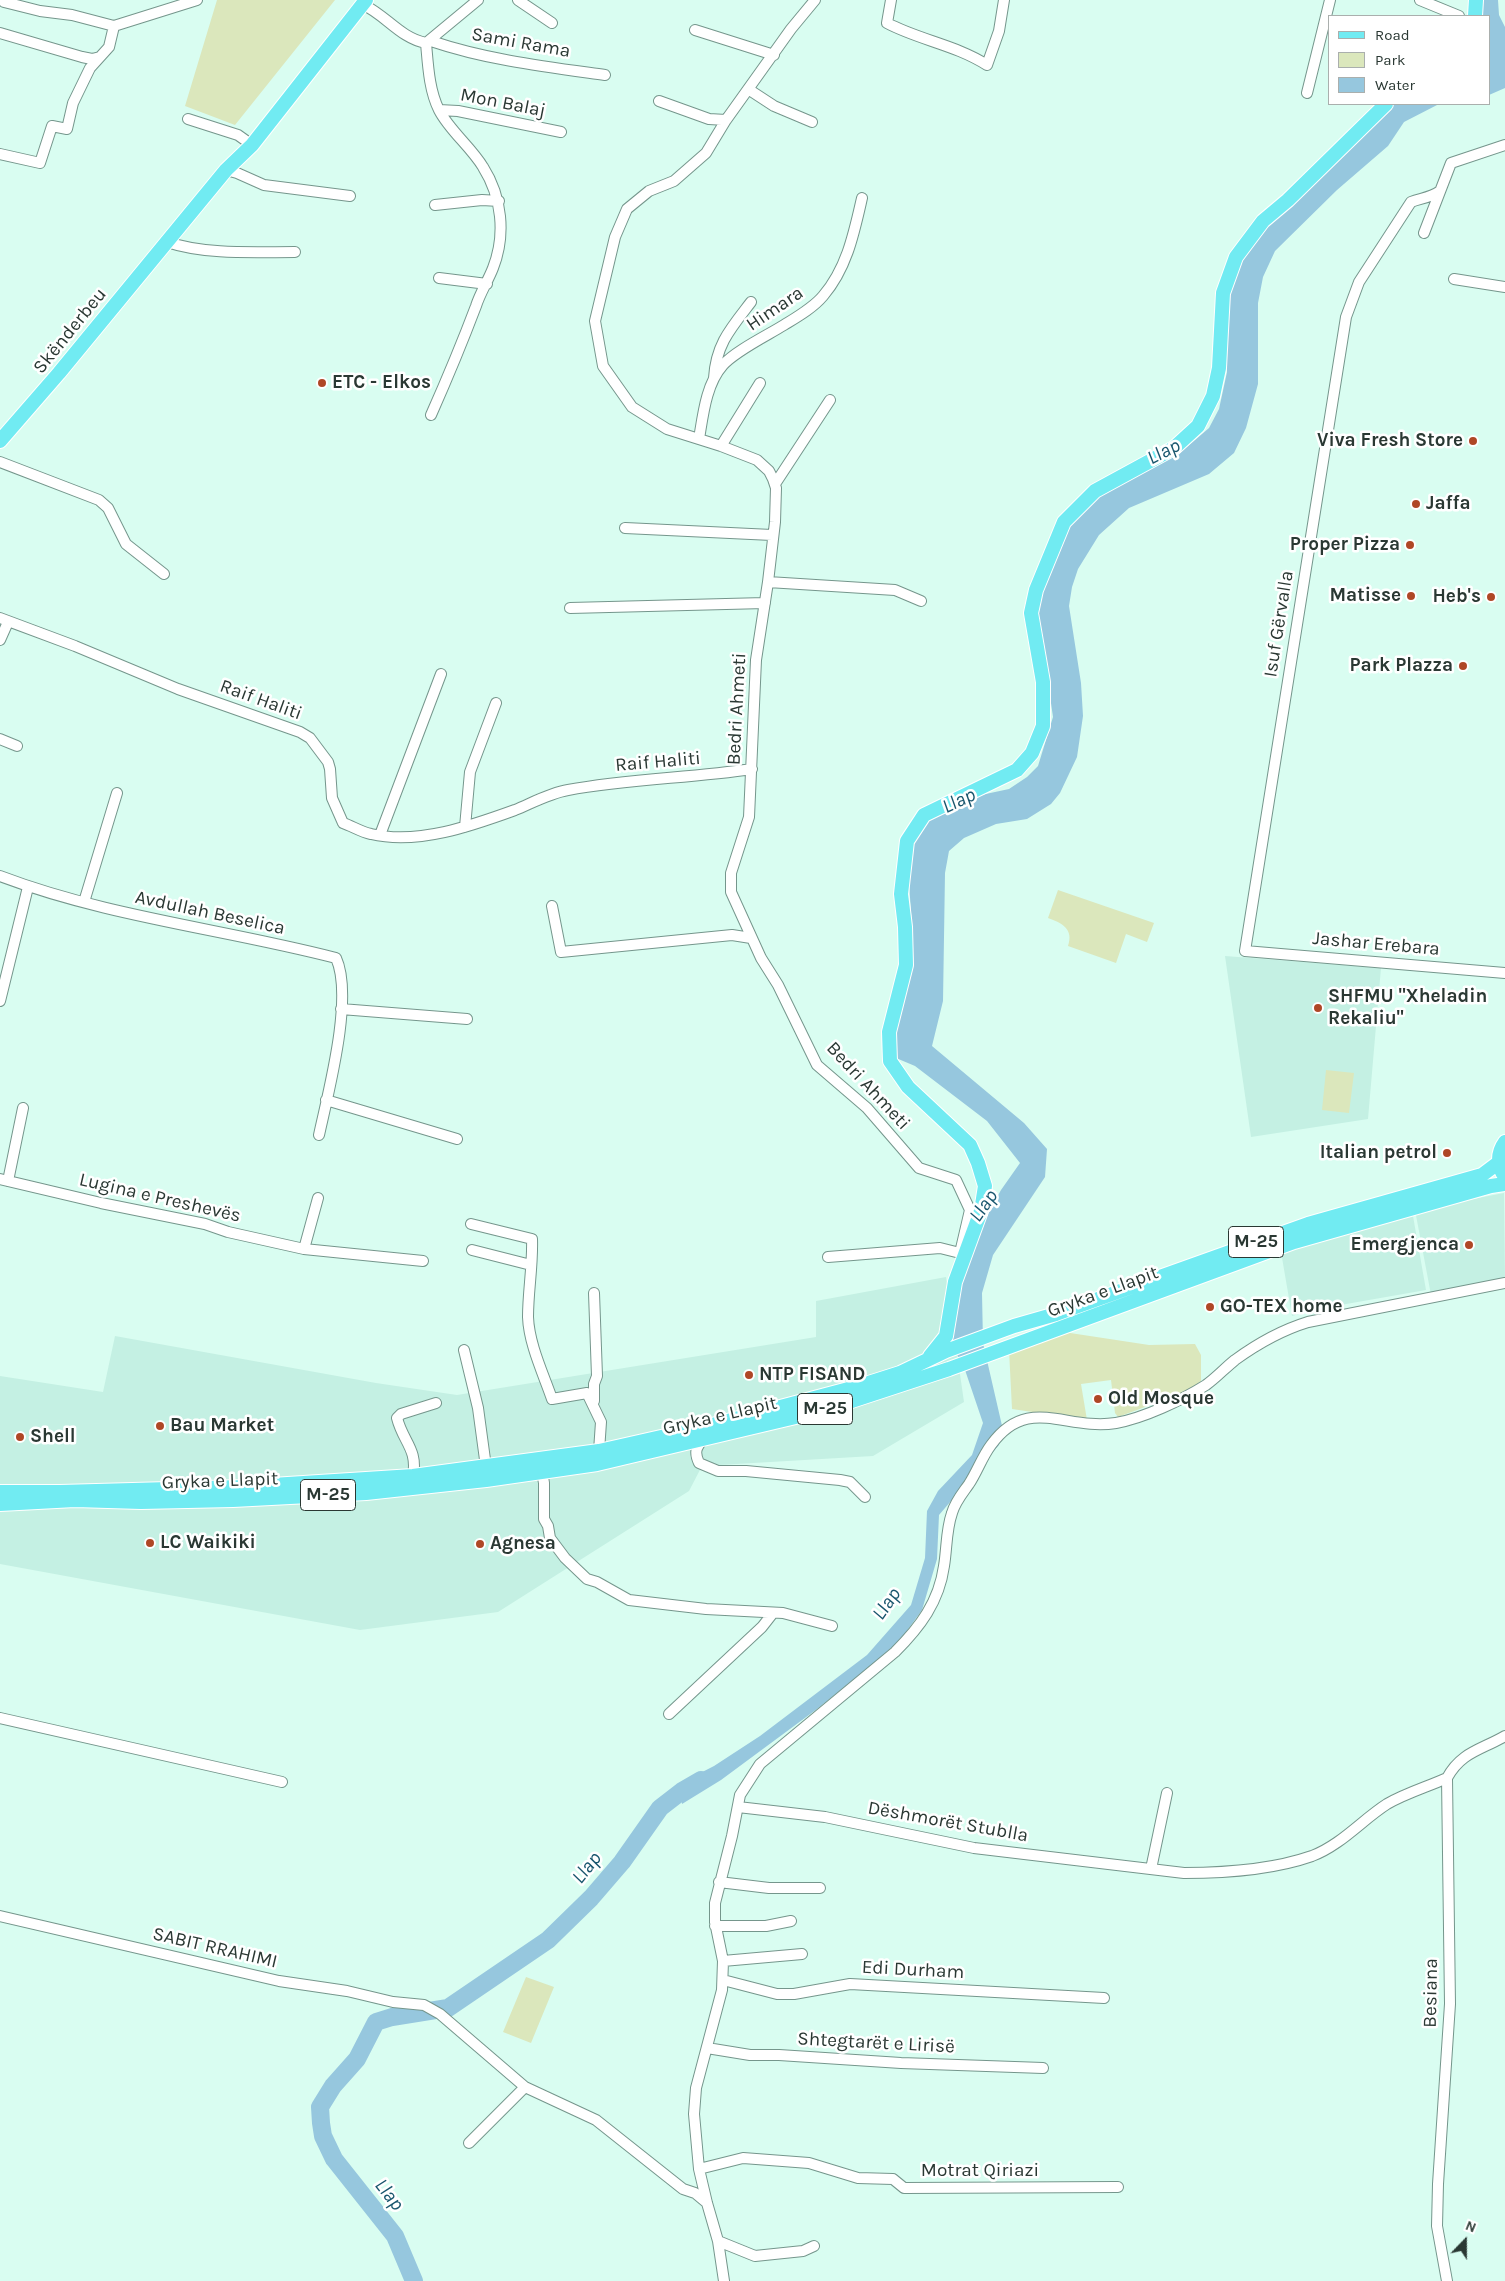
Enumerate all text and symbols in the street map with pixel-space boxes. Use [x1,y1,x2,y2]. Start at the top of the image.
legend [1328,15,1490,105]
street label: Sami Rama [470,23,572,63]
text: Road [1375,26,1410,44]
text: Park [1375,51,1405,69]
text: Water [1375,76,1415,94]
street label: Mon Balaj [458,84,548,122]
street label: Himara [742,282,808,336]
street label: Skënderbeu [28,283,112,379]
place label: ETC - Elkos [332,372,431,394]
marker: ETC - Elkos [316,377,328,389]
place label: Viva Fresh Store [1317,430,1463,452]
water label: Llap [1143,434,1185,470]
marker: Viva Fresh Store [1467,435,1479,447]
place label: Jaffa [1426,493,1471,515]
marker: Jaffa [1410,498,1422,510]
place label: Proper Pizza [1290,534,1400,556]
marker: Proper Pizza [1404,539,1416,551]
street label: Isuf Gërvalla [1259,569,1299,679]
place label: Matisse [1329,585,1401,607]
place label: Heb's [1432,586,1481,608]
marker: Matisse [1405,590,1417,602]
marker: Heb's [1485,591,1497,603]
street label: Bedri Ahmeti [723,652,751,766]
place label: Park Plazza [1349,655,1453,677]
marker: Park Plazza [1457,660,1469,672]
street label: Raif Haliti [217,675,305,725]
street label: Raif Haliti [614,747,702,777]
water label: Llap [938,783,980,819]
street label: Avdullah Beselica [133,886,287,940]
street label: Jashar Erebara [1311,927,1441,961]
place label: SHFMU "Xheladin Rekaliu" [1328,986,1487,1030]
marker: SHFMU "Xheladin Rekaliu" [1312,1002,1324,1014]
street label: Bedri Ahmeti [821,1037,915,1135]
place label: Italian petrol [1320,1142,1437,1164]
marker: Italian petrol [1441,1147,1453,1159]
street label: Lugina e Preshevës [77,1168,243,1228]
water label: Llap [964,1185,1004,1227]
road number: M-25 [1228,1226,1284,1258]
place label: Emergjenca [1351,1234,1459,1256]
marker: Emergjenca [1463,1239,1475,1251]
street label: Gryka e Llapit [1044,1261,1162,1323]
place label: GO-TEX home [1220,1296,1343,1318]
marker: GO-TEX home [1204,1301,1216,1313]
place label: NTP FISAND [759,1364,865,1386]
marker: NTP FISAND [743,1369,755,1381]
place label: Old Mosque [1108,1388,1214,1410]
street label: Gryka e Llapit [661,1392,779,1440]
marker: Old Mosque [1092,1393,1104,1405]
road number: M-25 [798,1394,852,1425]
place label: Bau Market [170,1415,274,1437]
marker: Bau Market [154,1420,166,1432]
place label: Shell [30,1426,76,1448]
marker: Shell [14,1431,26,1443]
street label: Gryka e Llapit [161,1468,279,1494]
road number: M-25 [300,1480,356,1510]
place label: LC Waikiki [160,1532,256,1554]
place label: Agnesa [490,1533,556,1555]
marker: LC Waikiki [144,1537,156,1549]
marker: Agnesa [474,1538,486,1550]
water label: Llap [867,1583,907,1625]
street label: Dëshmorët Stublla [866,1797,1030,1847]
water label: Llap [567,1847,607,1889]
street label: SABIT RRAHIMI [150,1923,280,1973]
street label: Edi Durham [861,1956,965,1984]
street label: Besiana [1419,1958,1443,2028]
street label: Shtegtarët e Lirisë [797,2027,955,2059]
street label: Motrat Qiriazi [921,2160,1039,2182]
water label: Llap [369,2174,409,2216]
north arrow [1440,2216,1490,2266]
text: N [1463,2217,1479,2236]

